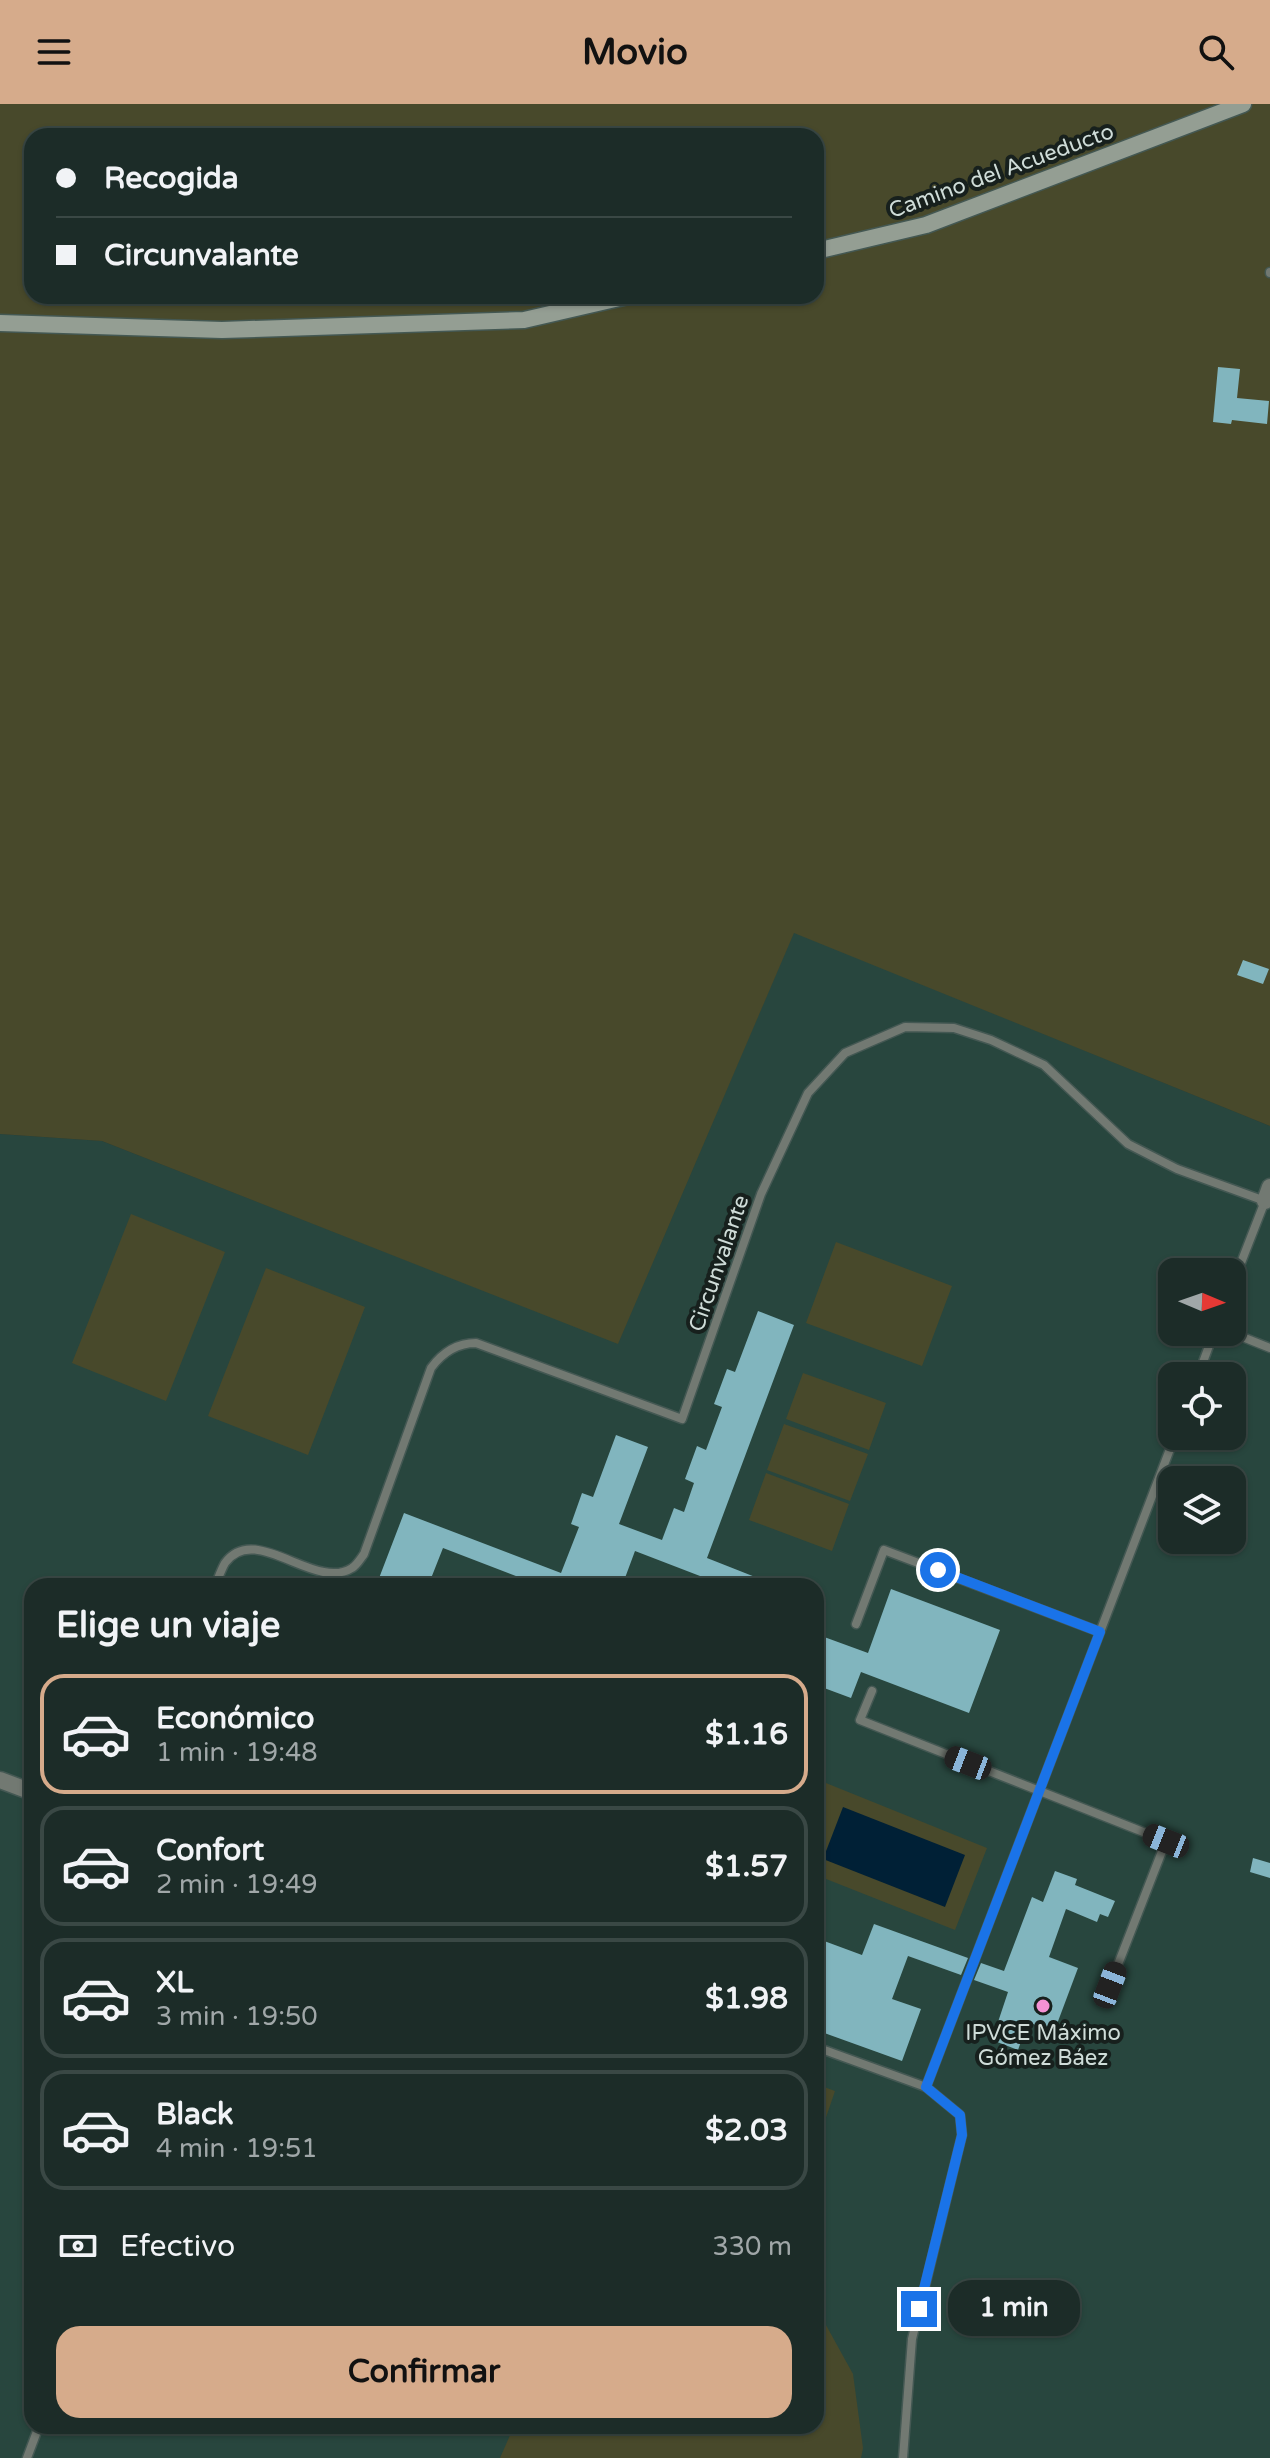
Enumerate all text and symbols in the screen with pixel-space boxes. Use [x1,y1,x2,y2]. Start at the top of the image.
icon: menu [32,30,76,74]
icon: search [1194,30,1238,74]
text: Movio [582,31,688,74]
street label: Camino del Acueducto [885,118,1117,224]
text: Recogida [104,160,239,197]
text: Circunvalante [104,237,299,274]
street label: Circunvalante [683,1192,754,1335]
north arrow [1158,1258,1246,1346]
map controls [1158,1258,1246,1554]
button: locate [1158,1362,1246,1450]
button: layers [1158,1466,1246,1554]
route start [920,1552,956,1588]
text: Elige un viaje [56,1604,280,1647]
icon: car [60,1698,132,1770]
text: Económico [156,1700,314,1737]
text: $1.16 [705,1716,788,1753]
text: 1 min · 19:48 [156,1737,318,1768]
car [941,1743,995,1783]
car [1139,1821,1193,1861]
icon: car [60,1830,132,1902]
text: Confort [156,1832,264,1869]
text: $1.57 [705,1848,788,1885]
text: 2 min · 19:49 [156,1869,318,1900]
car [1090,1958,1130,2012]
icon: car [60,1962,132,2034]
text: XL [156,1964,193,2001]
text: $1.98 [705,1980,788,2017]
marker: IPVCE Máximo Gómez Báez [1034,1997,1052,2015]
text: 3 min · 19:50 [156,2001,318,2032]
place label: IPVCE Máximo Gómez Báez [965,2020,1121,2071]
icon: car [60,2094,132,2166]
text: Black [156,2096,233,2133]
text: $2.03 [705,2112,788,2149]
text: 4 min · 19:51 [156,2133,318,2164]
icon: cash [56,2224,100,2268]
text: Efectivo [120,2228,235,2265]
text: 330 m [712,2231,792,2262]
callout: 1 min [947,2281,1079,2337]
route end [901,2291,937,2327]
text: 1 min [979,2292,1049,2323]
button: Confirmar [56,2326,792,2418]

